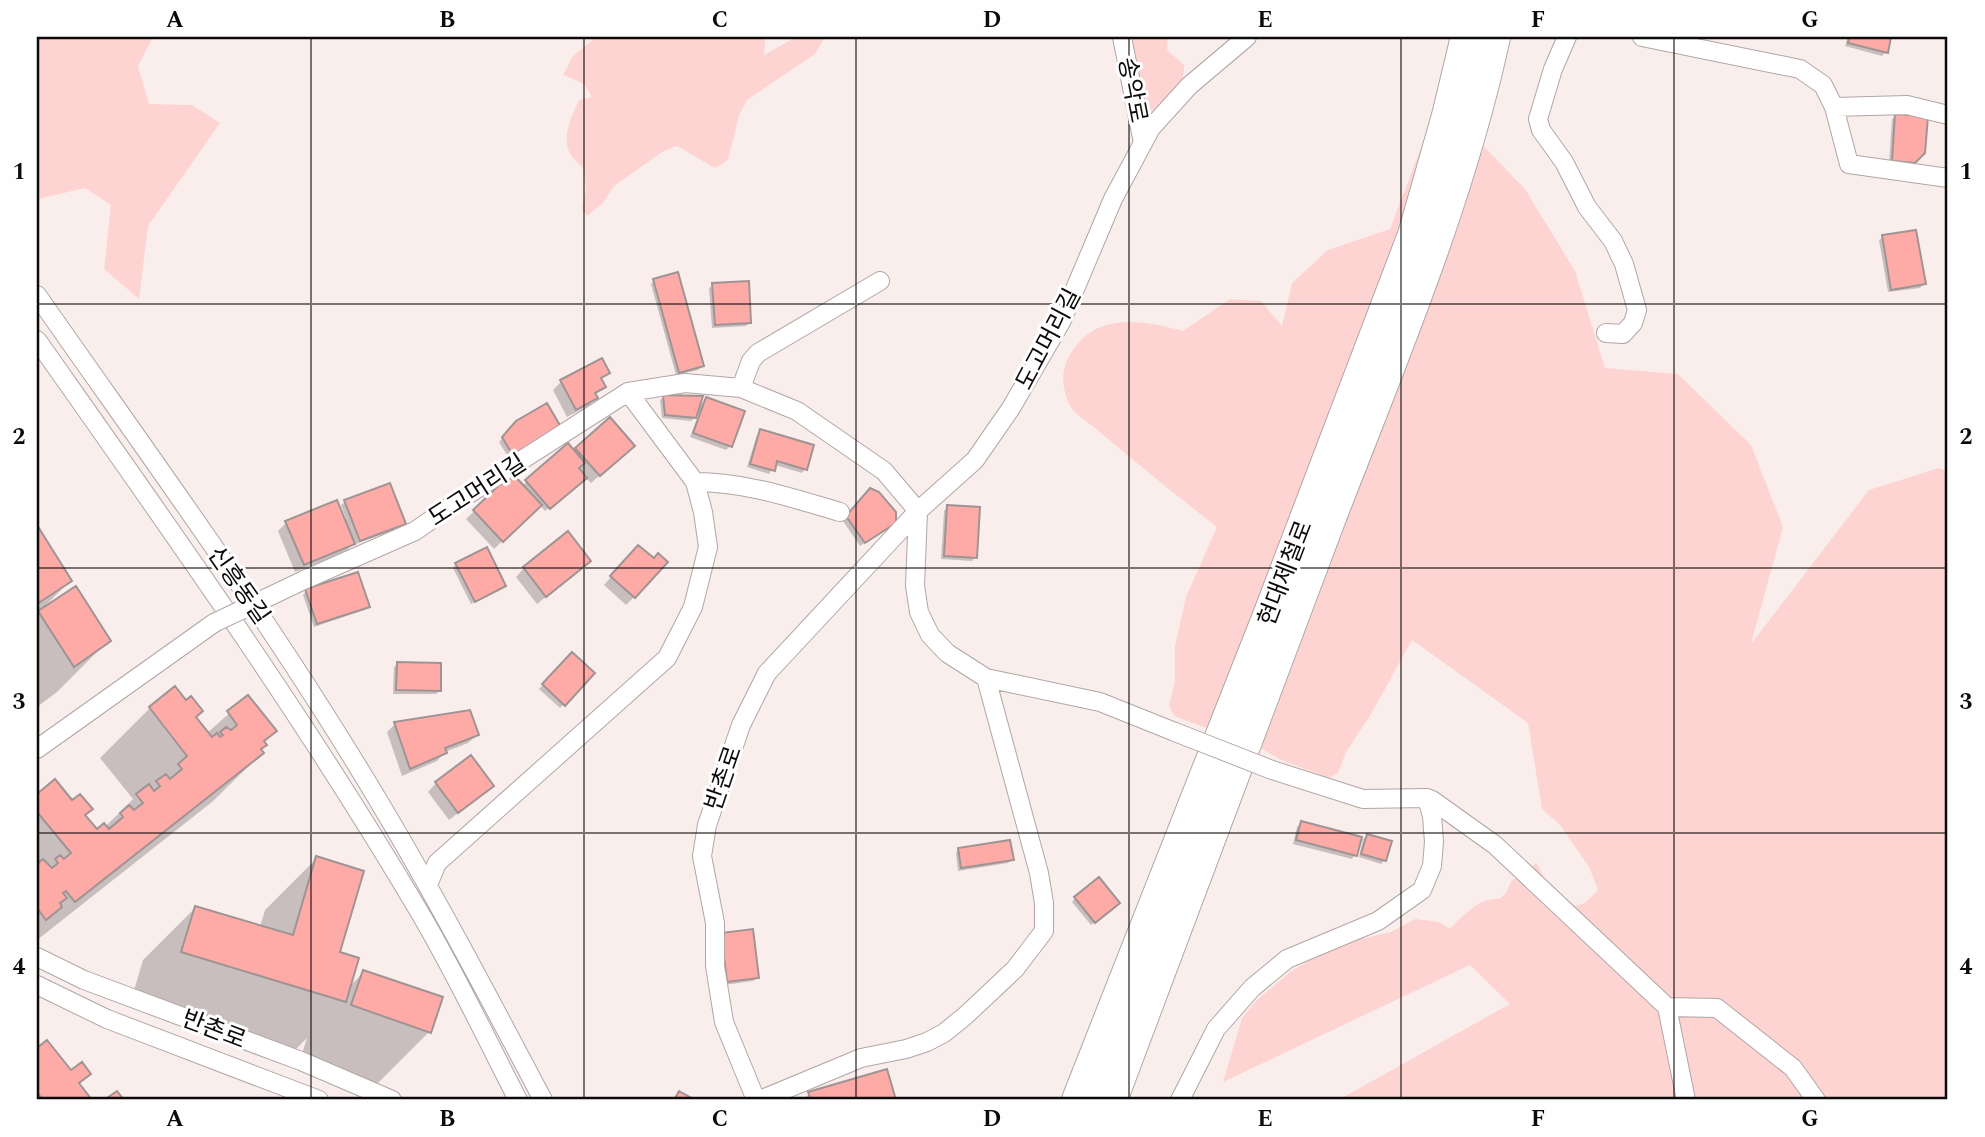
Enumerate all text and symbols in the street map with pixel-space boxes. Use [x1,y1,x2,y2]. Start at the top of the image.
text: A [166,3,184,38]
text: B [439,3,455,38]
text: C [712,3,728,38]
text: D [983,3,1001,38]
text: E [1257,3,1273,38]
text: F [1531,3,1545,38]
text: G [1801,3,1819,38]
street label: 송악로 [1108,54,1156,126]
text: 1 [13,155,25,190]
text: 1 [1960,155,1972,190]
street label: 도고머리길 [1007,282,1091,397]
text: 2 [13,420,26,455]
text: 2 [1960,420,1973,455]
street label: 도고머리길 [421,446,534,536]
street label: 현대제철로 [1249,515,1323,631]
street label: 신흥동길 [198,539,278,632]
text: 3 [13,685,26,720]
text: 3 [1960,685,1973,720]
street label: 반촌로 [696,741,752,816]
text: 4 [13,950,26,985]
text: 4 [1960,950,1973,985]
street label: 반촌로 [176,1001,251,1059]
text: A [166,1102,184,1137]
text: B [439,1102,455,1137]
text: C [712,1102,728,1137]
text: D [983,1102,1001,1137]
text: E [1257,1102,1273,1137]
text: F [1531,1102,1545,1137]
text: G [1801,1102,1819,1137]

